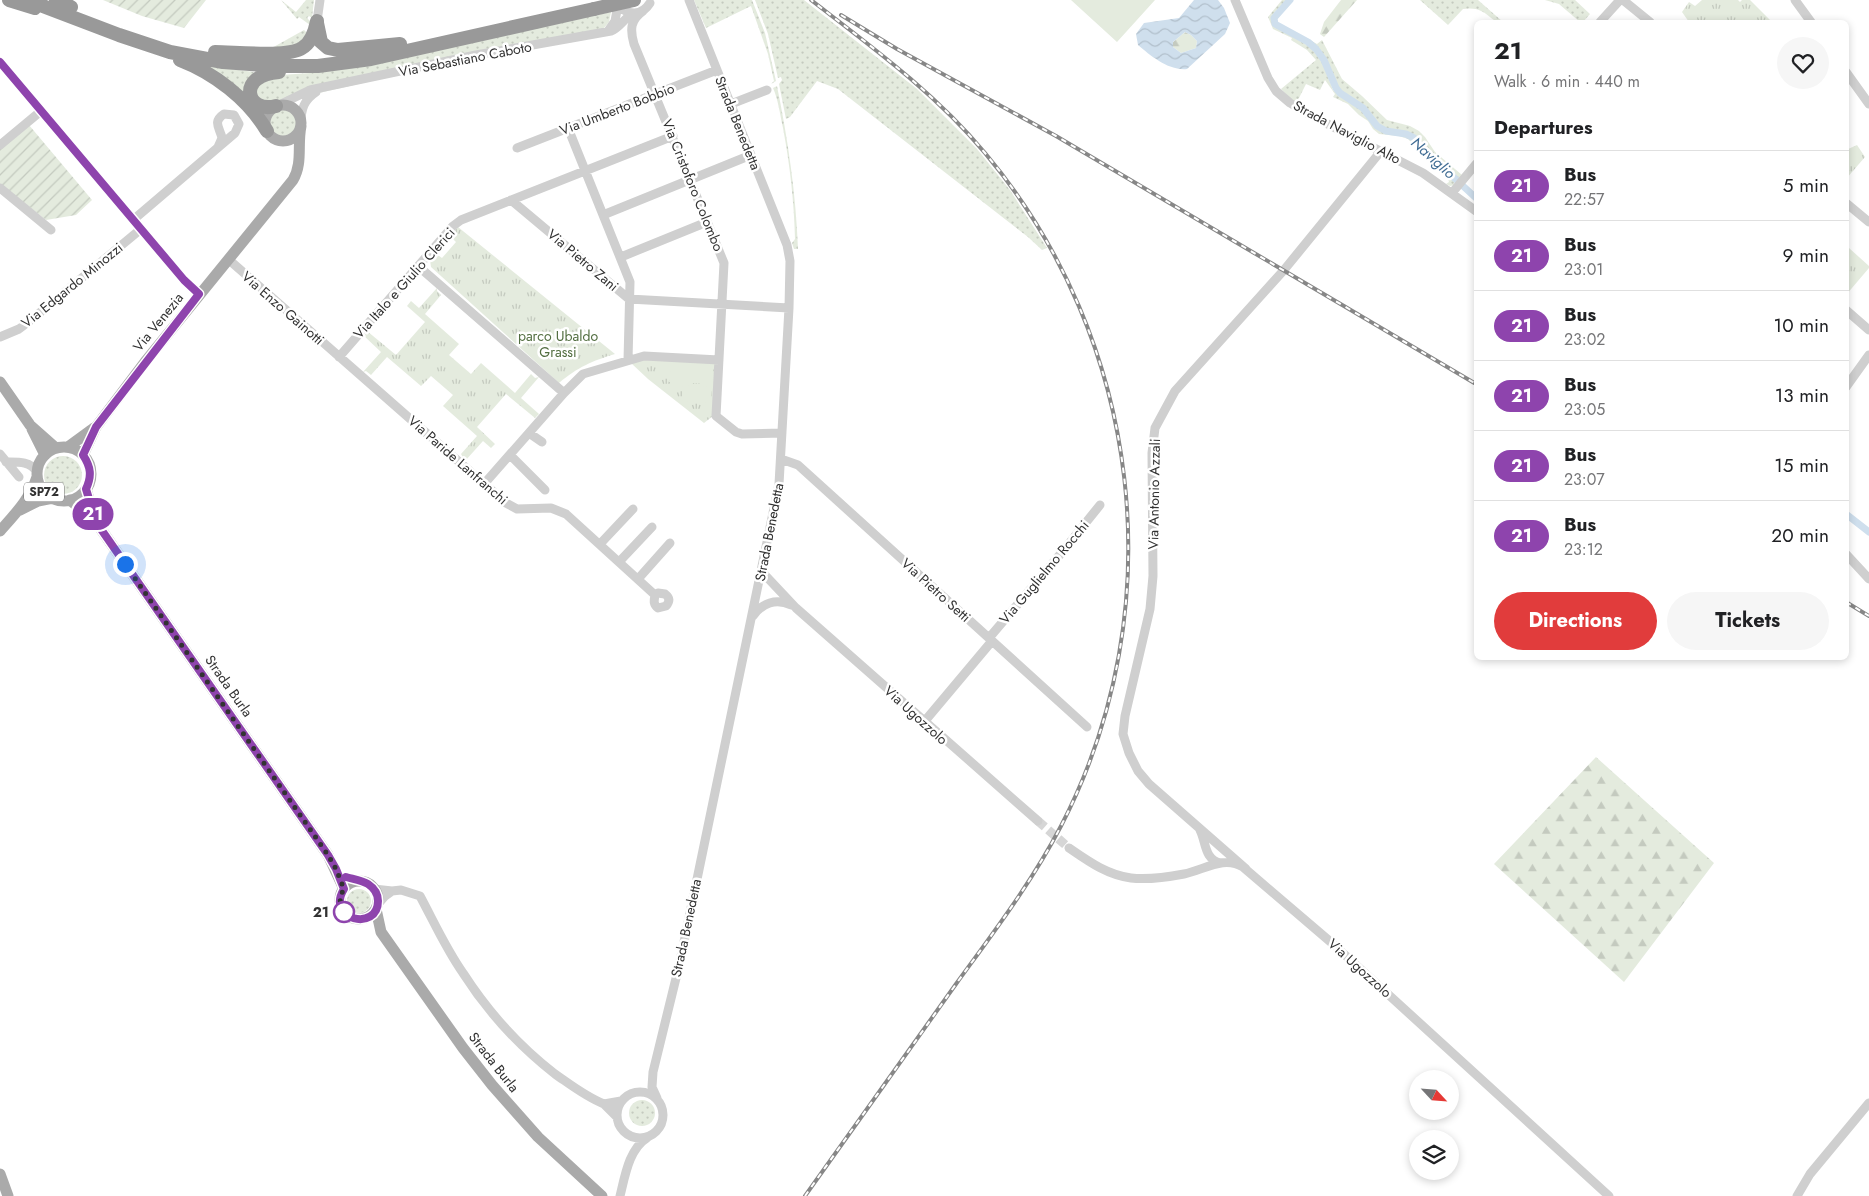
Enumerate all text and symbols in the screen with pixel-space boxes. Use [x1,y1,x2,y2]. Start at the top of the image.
text: 21 [1494,33,1522,68]
street label: Via Sebastiano Caboto [397,36,533,82]
button: heart [1777,37,1829,89]
text: Walk · 6 min · 440 m [1494,70,1640,93]
street label: Strada Benedetta [710,73,766,173]
street label: Via Umberto Bobbio [557,78,678,140]
street label: Strada Naviglio Alto [1290,95,1405,169]
text: Departures [1494,114,1593,141]
street label: Via Cristoforo Colombo [657,116,729,255]
water label: Naviglio [1406,132,1460,184]
text: Bus [1564,161,1596,188]
text: 5 min [1783,172,1829,199]
text: 21 [1511,173,1532,199]
text: 22:57 [1564,188,1604,211]
street label: Via Italo e Giulio Clerici [349,223,459,343]
street label: Via Pietro Zani [543,224,623,296]
text: Bus [1564,231,1596,258]
street label: Via Edgardo Minozzi [17,238,127,332]
text: 9 min [1783,242,1829,269]
text: 21 [1511,243,1532,269]
text: 23:01 [1564,258,1603,281]
street label: Via Enzo Gainotti [237,266,329,350]
street label: Via Venezia [128,288,188,356]
text: Bus [1564,301,1596,328]
text: 10 min [1774,312,1829,339]
text: 21 [1511,313,1532,339]
park label: parco Ubaldo Grassi [518,326,598,362]
text: 23:02 [1564,328,1605,351]
text: Bus [1564,371,1596,398]
text: 13 min [1775,382,1829,409]
text: 21 [1511,383,1532,409]
text: 23:05 [1564,398,1605,421]
street label: Via Paride Lanfranchi [404,411,512,509]
street label: Via Antonio Azzali [1143,438,1165,550]
text: Bus [1564,441,1596,468]
text: 15 min [1774,452,1829,479]
text: 21 [1511,453,1532,479]
text: 23:07 [1564,468,1605,491]
street label: Strada Benedetta [750,481,788,583]
road number: SP72 [24,482,64,502]
line badge: 21 [70,498,116,530]
text: 21 [83,501,103,527]
text: Bus [1564,511,1596,538]
street label: Via Guglielmo Rocchi [995,516,1093,628]
text: 20 min [1771,522,1829,549]
text: 21 [1511,523,1532,549]
text: 23:12 [1564,538,1603,561]
your location [113,552,138,577]
street label: Via Pietro Setti [897,553,975,627]
button: Directions [1494,592,1657,650]
button: Tickets [1667,592,1829,650]
street label: Strada Burla [200,651,258,721]
street label: Via Ugozzolo [880,681,953,749]
street label: Strada Benedetta [666,877,706,979]
marker: 21 [333,901,355,923]
place label: 21 [313,902,329,922]
street label: Via Ugozzolo [1324,934,1397,1002]
street label: Strada Burla [464,1028,524,1096]
north arrow [1409,1070,1459,1120]
map controls [1409,1070,1459,1180]
button: layers [1409,1130,1459,1180]

